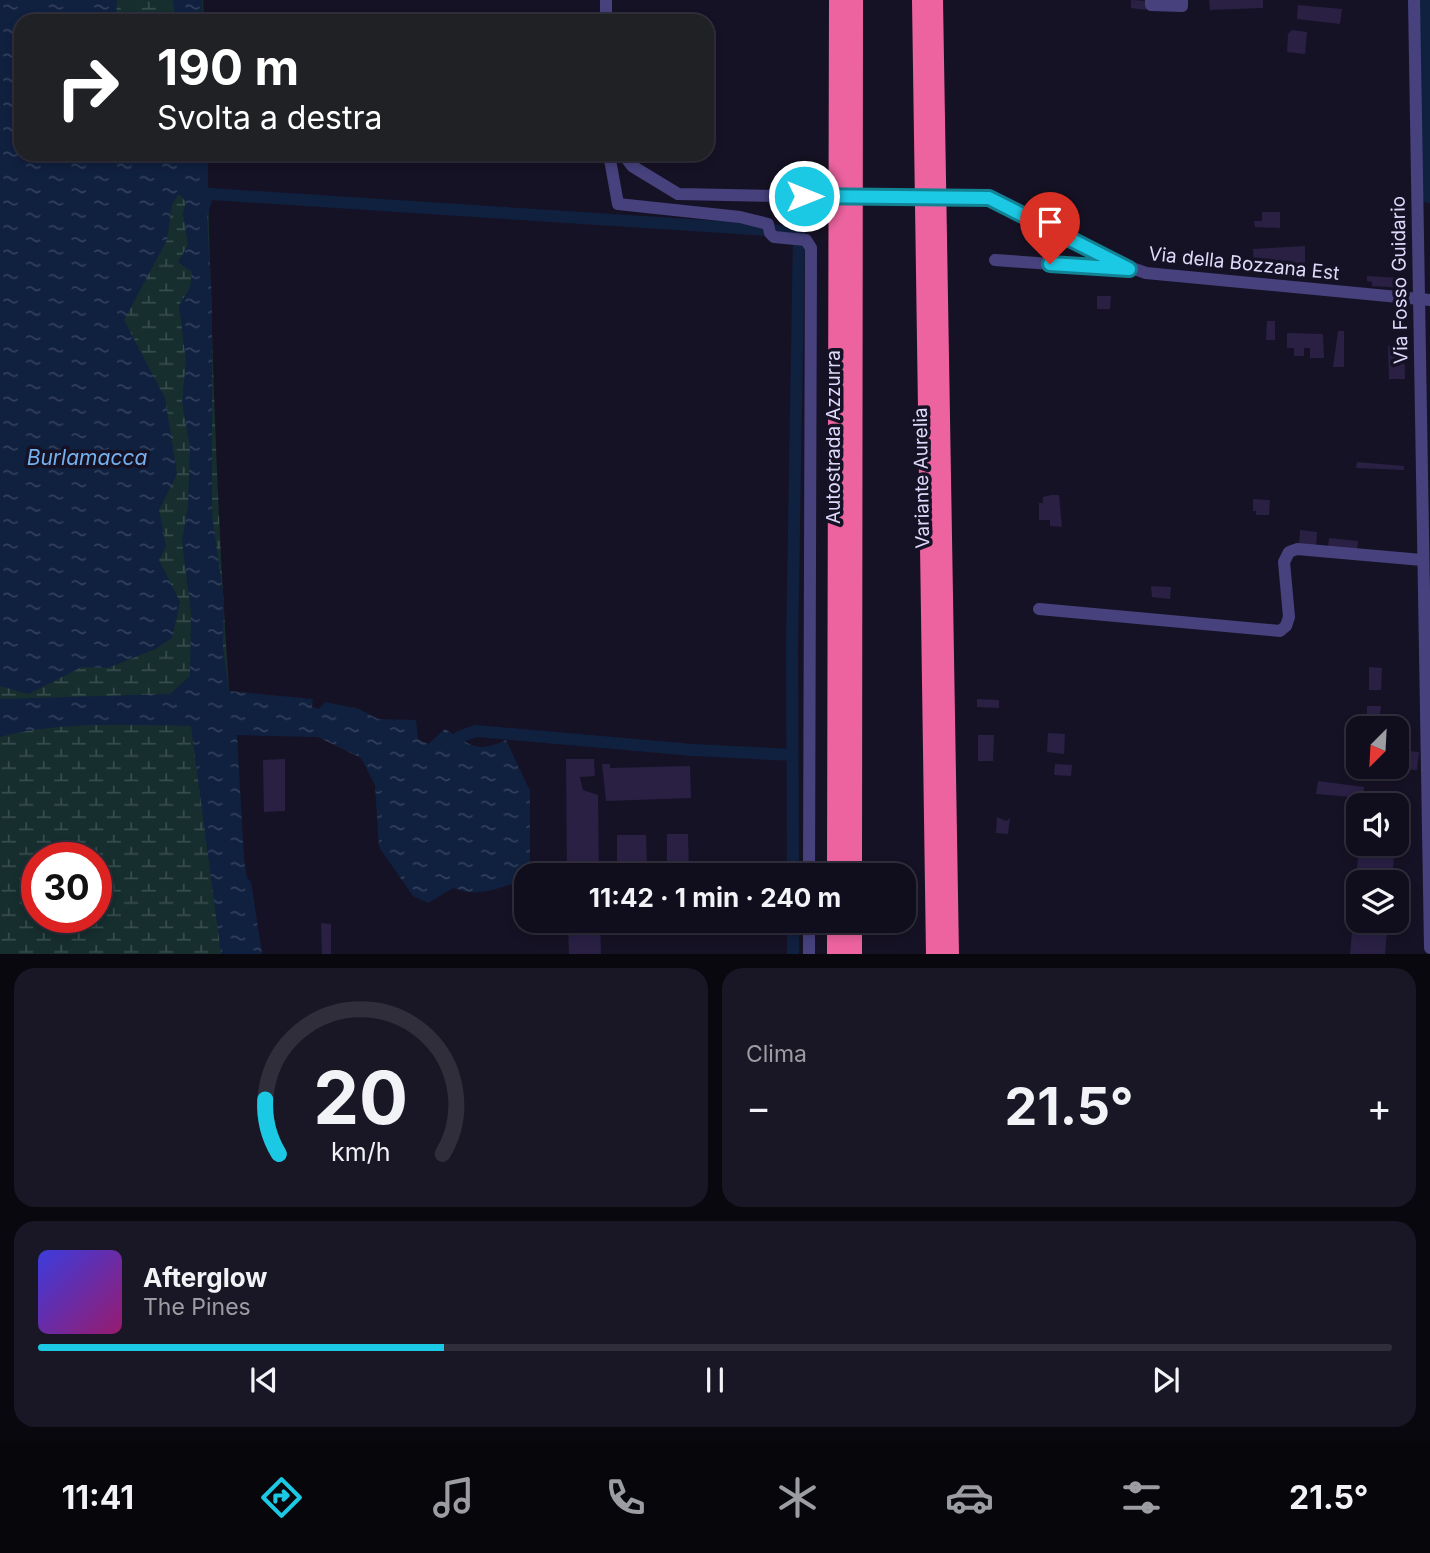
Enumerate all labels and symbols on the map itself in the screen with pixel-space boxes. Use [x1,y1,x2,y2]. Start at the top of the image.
position arrow [767,159,841,233]
pin [1020,192,1080,264]
street label: Via Fosso Guidario [1387,196,1412,364]
street label: Via della Bozzana Est [1147,242,1341,285]
street label: Autostrada Azzurra [822,350,845,524]
street label: Variante Aurelia [909,407,934,549]
water label: Burlamacca [27,445,147,470]
north arrow [1346,716,1409,779]
speed limit sign: 30 [21,842,112,933]

